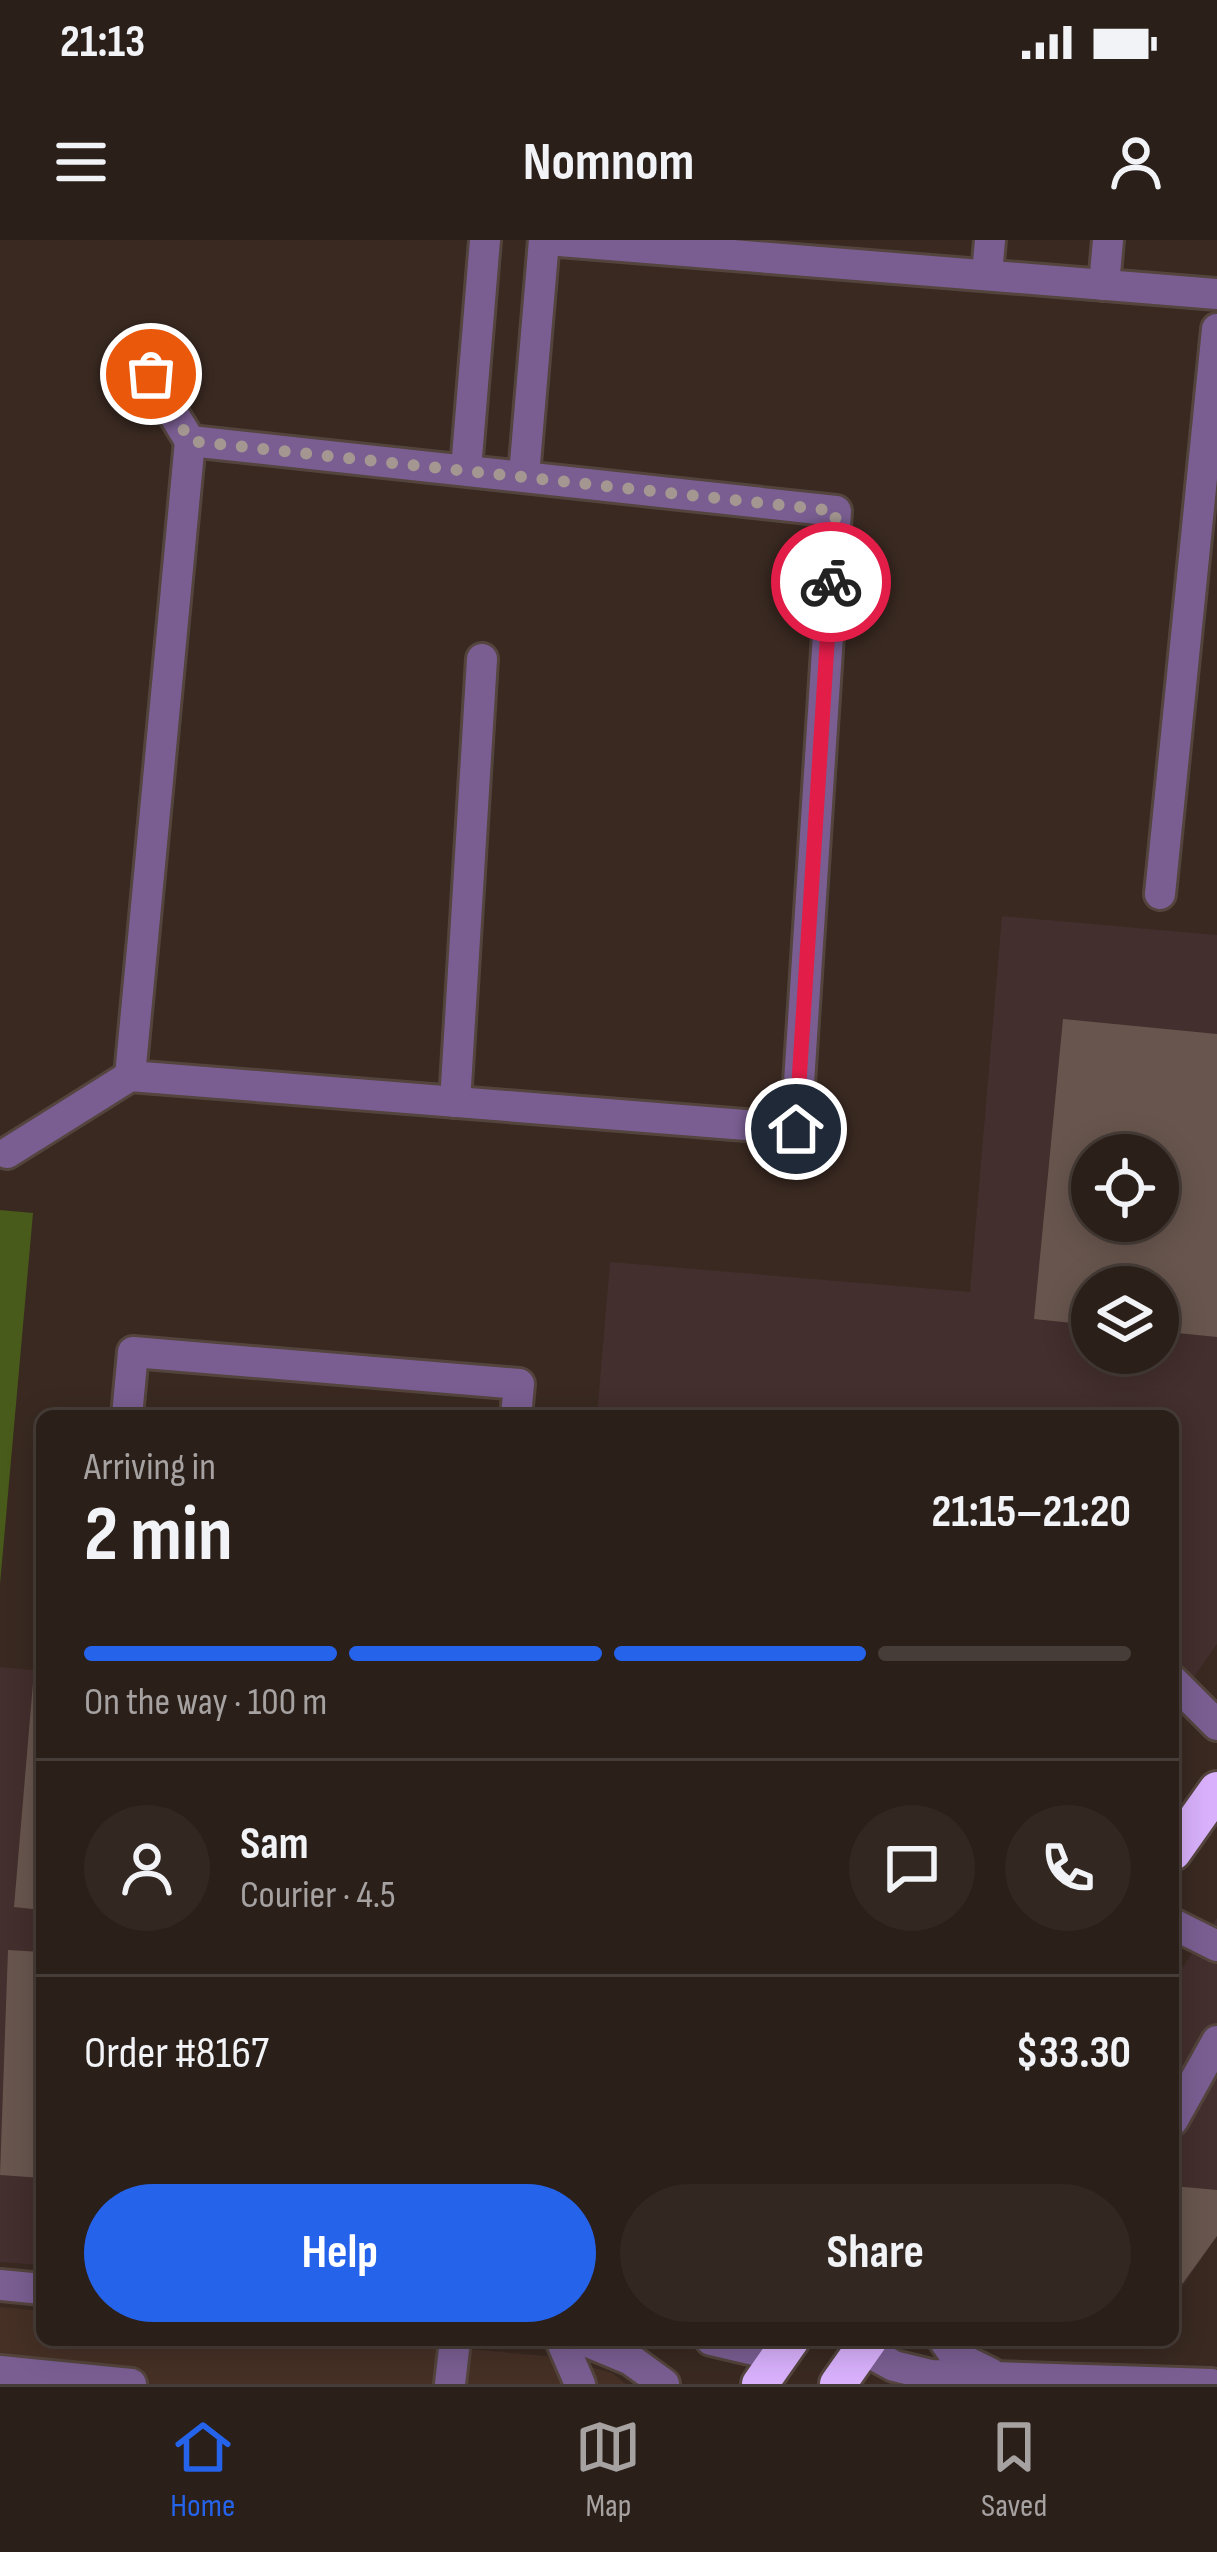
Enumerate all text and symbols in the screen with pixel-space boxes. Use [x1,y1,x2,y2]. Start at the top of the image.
text: 21:13 [60,15,145,70]
icon: menu [48,129,114,195]
icon: person [1103,129,1169,195]
text: Nomnom [523,130,694,195]
pin [100,323,202,425]
icon: bag [118,341,184,407]
courier [771,522,891,642]
icon: bike [798,549,864,615]
pin [745,1078,847,1180]
icon: home [763,1096,829,1162]
map controls [1071,1134,1179,1374]
button: locate [1071,1134,1179,1242]
button: layers [1071,1266,1179,1374]
text: Arriving in [84,1444,216,1491]
text: 21:15–21:20 [931,1485,1131,1540]
text: 2 min [84,1489,233,1582]
text: On the way · 100 m [84,1679,327,1726]
button: person [84,1805,210,1931]
button: chat [849,1805,975,1931]
button: phone [1005,1805,1131,1931]
text: Sam [240,1817,309,1872]
text: Courier · 4.5 [240,1872,396,1919]
text: Order #8167 [84,2026,269,2081]
text: $33.30 [1016,2026,1131,2081]
button: Help [84,2184,596,2322]
button: Share [620,2184,1131,2322]
tab: Home [170,2414,236,2526]
tab: Map [575,2414,641,2526]
tab: Saved [981,2414,1047,2526]

